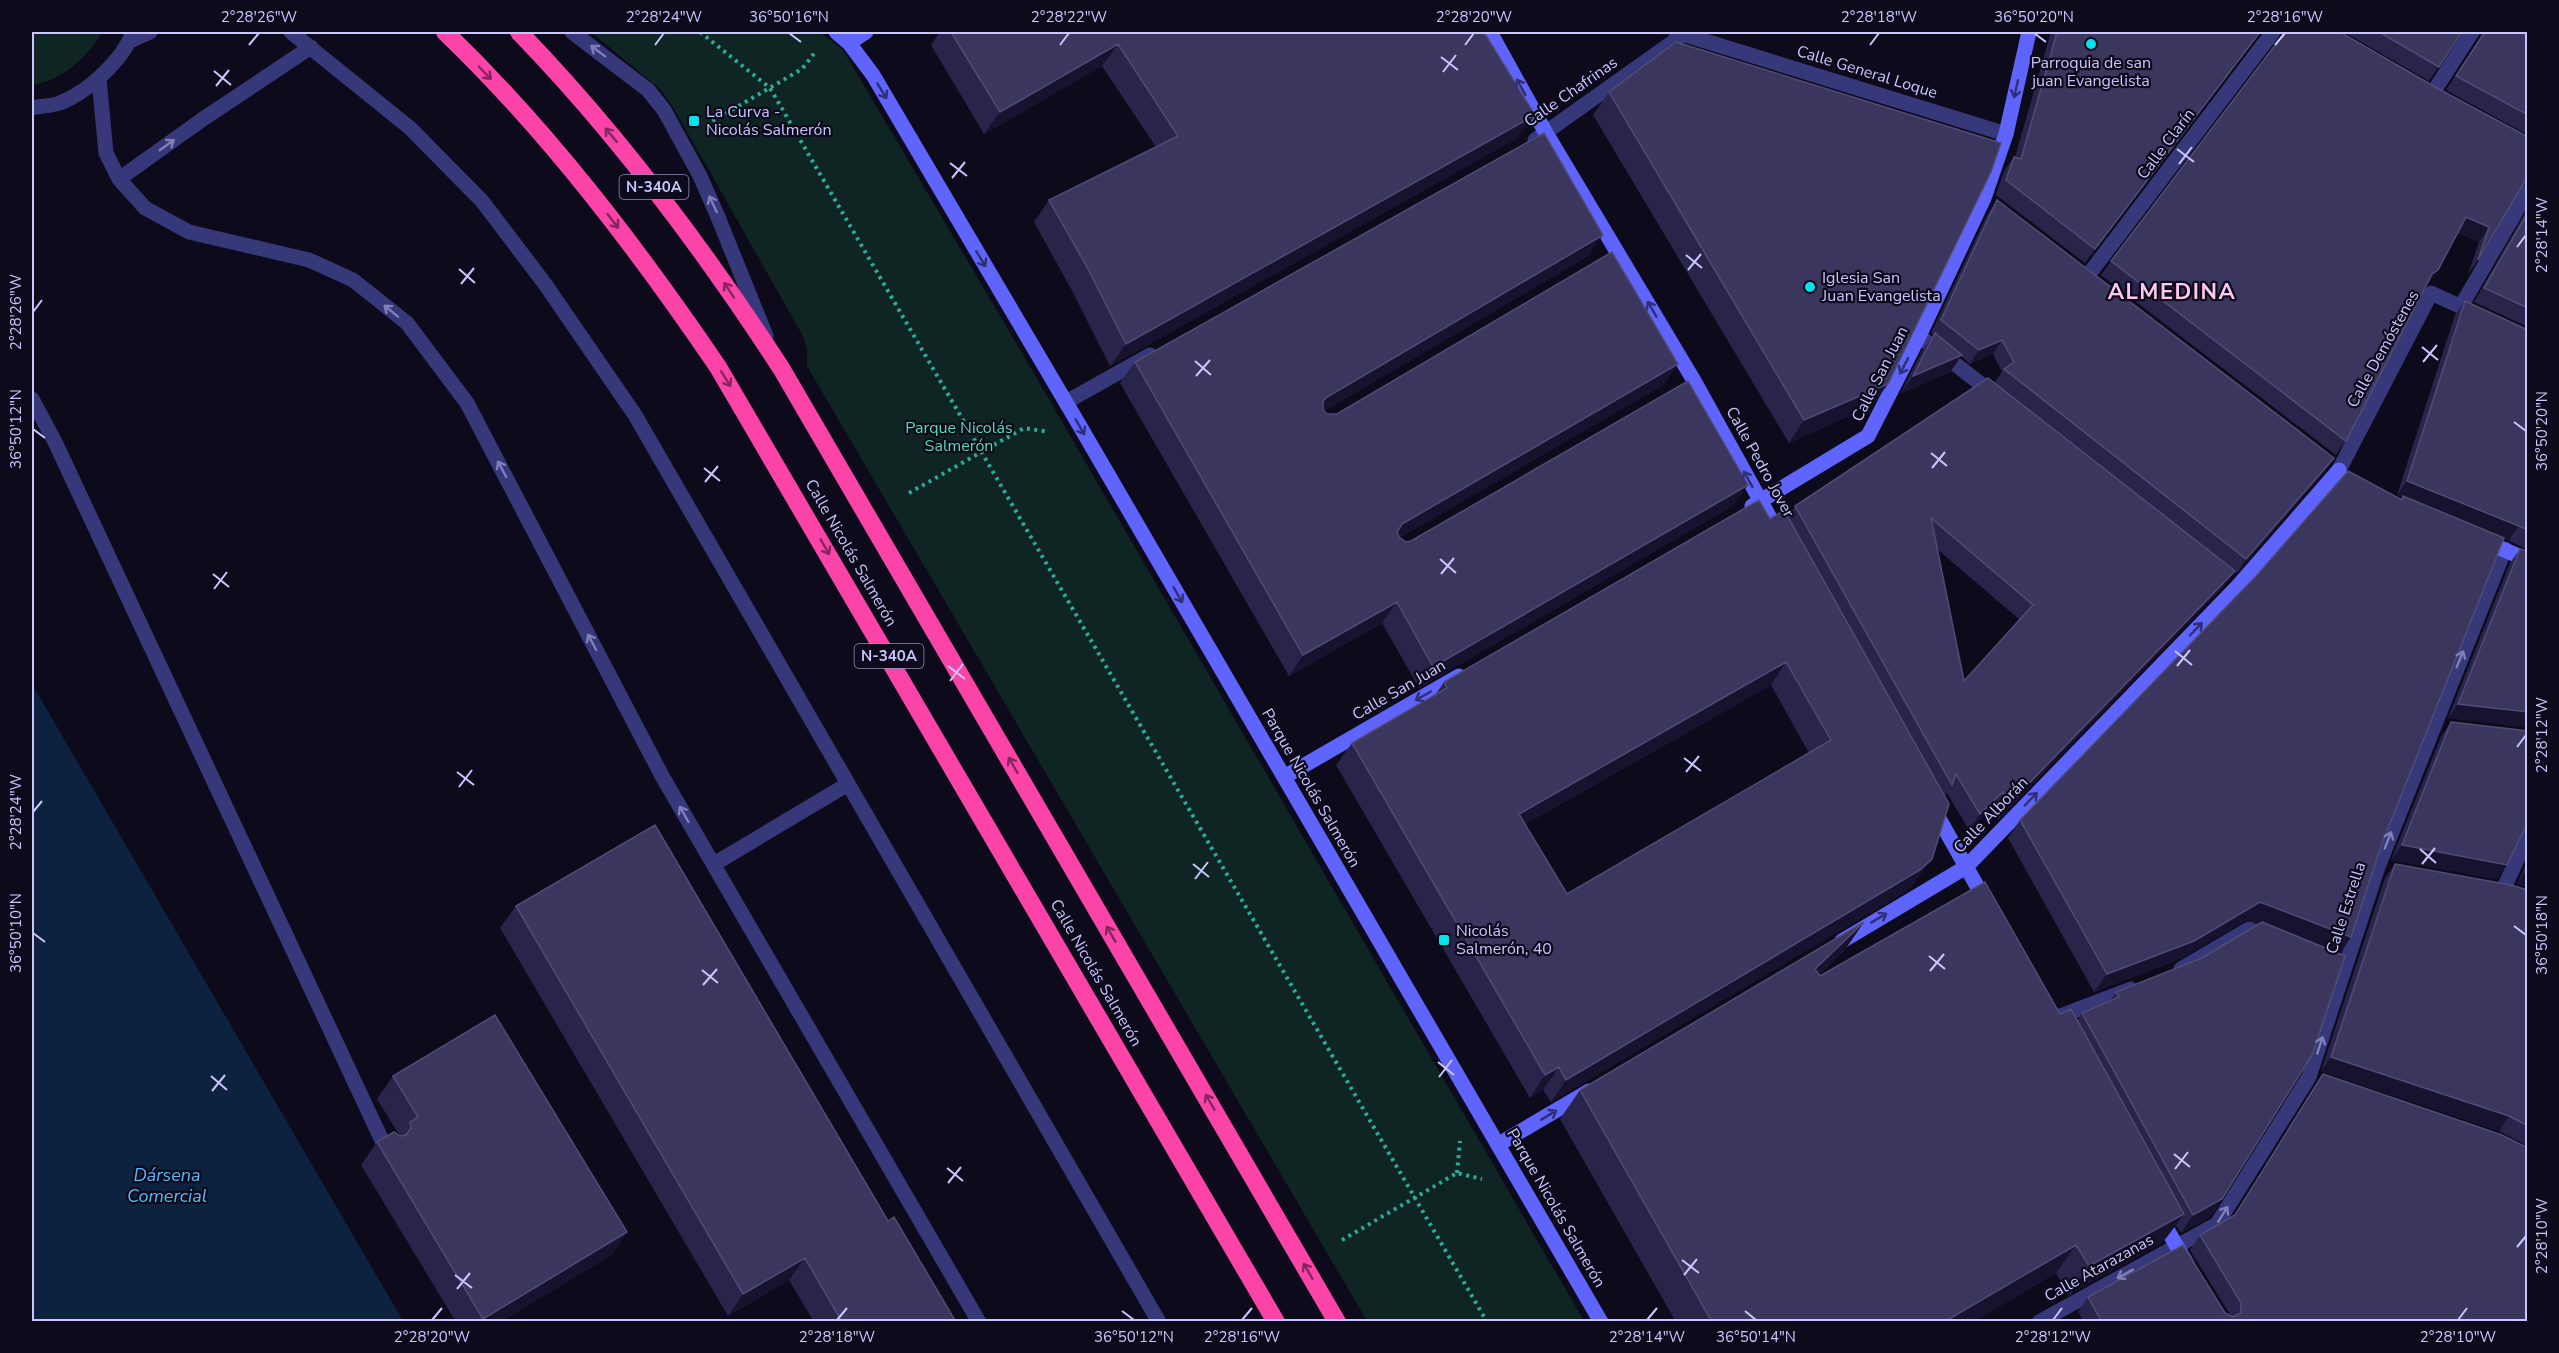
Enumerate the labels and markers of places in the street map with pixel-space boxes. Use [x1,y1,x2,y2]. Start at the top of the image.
marker: Parroquia de san juan Evangelista [2084,37,2098,51]
place label: Parroquia de san juan Evangelista [2031,52,2151,92]
place label: La Curva - Nicolás Salmerón [706,101,832,141]
marker: La Curva - Nicolás Salmerón [687,114,701,128]
place label: Iglesia San Juan Evangelista [1821,267,1941,307]
marker: Iglesia San Juan Evangelista [1803,280,1817,294]
place label: Nicolás Salmerón, 40 [1456,920,1552,960]
marker: Nicolás Salmerón, 40 [1437,933,1451,947]

